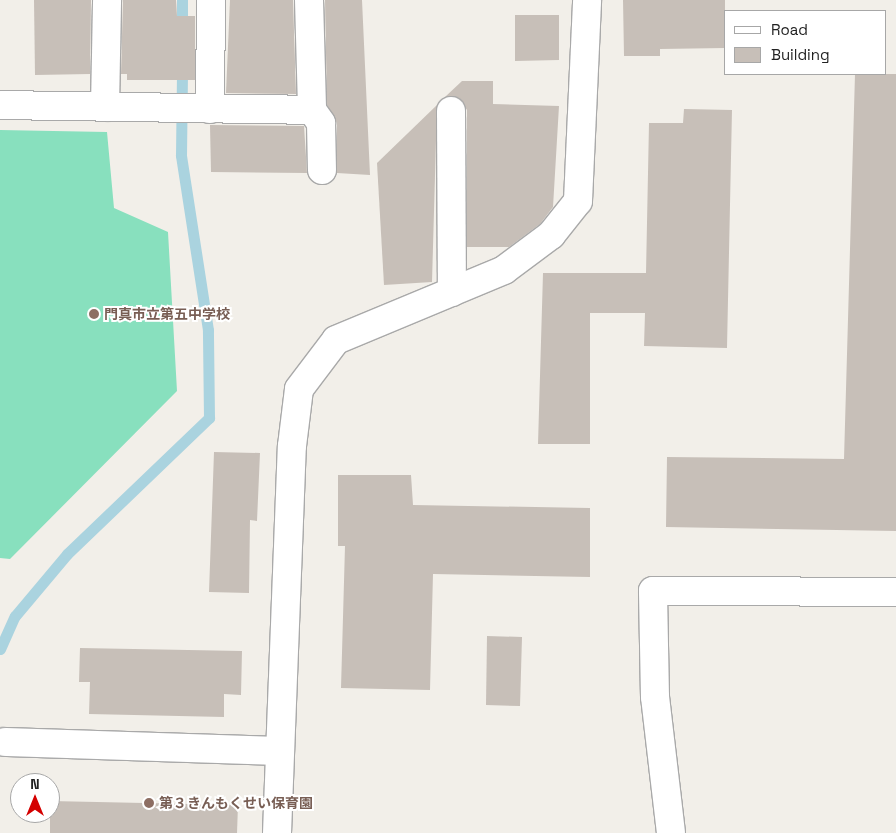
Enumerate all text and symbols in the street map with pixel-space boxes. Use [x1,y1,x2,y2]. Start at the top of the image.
legend [724,10,886,75]
text: Road [771,20,808,39]
text: Building [771,45,830,64]
place label: 門真市立第五中学校 [104,306,230,322]
marker: 門真市立第五中学校 [88,308,100,320]
north arrow [10,773,60,823]
text: N [30,775,40,793]
place label: 第３きんもくせい保育園 [159,795,313,811]
marker: 第３きんもくせい保育園 [143,797,155,809]

